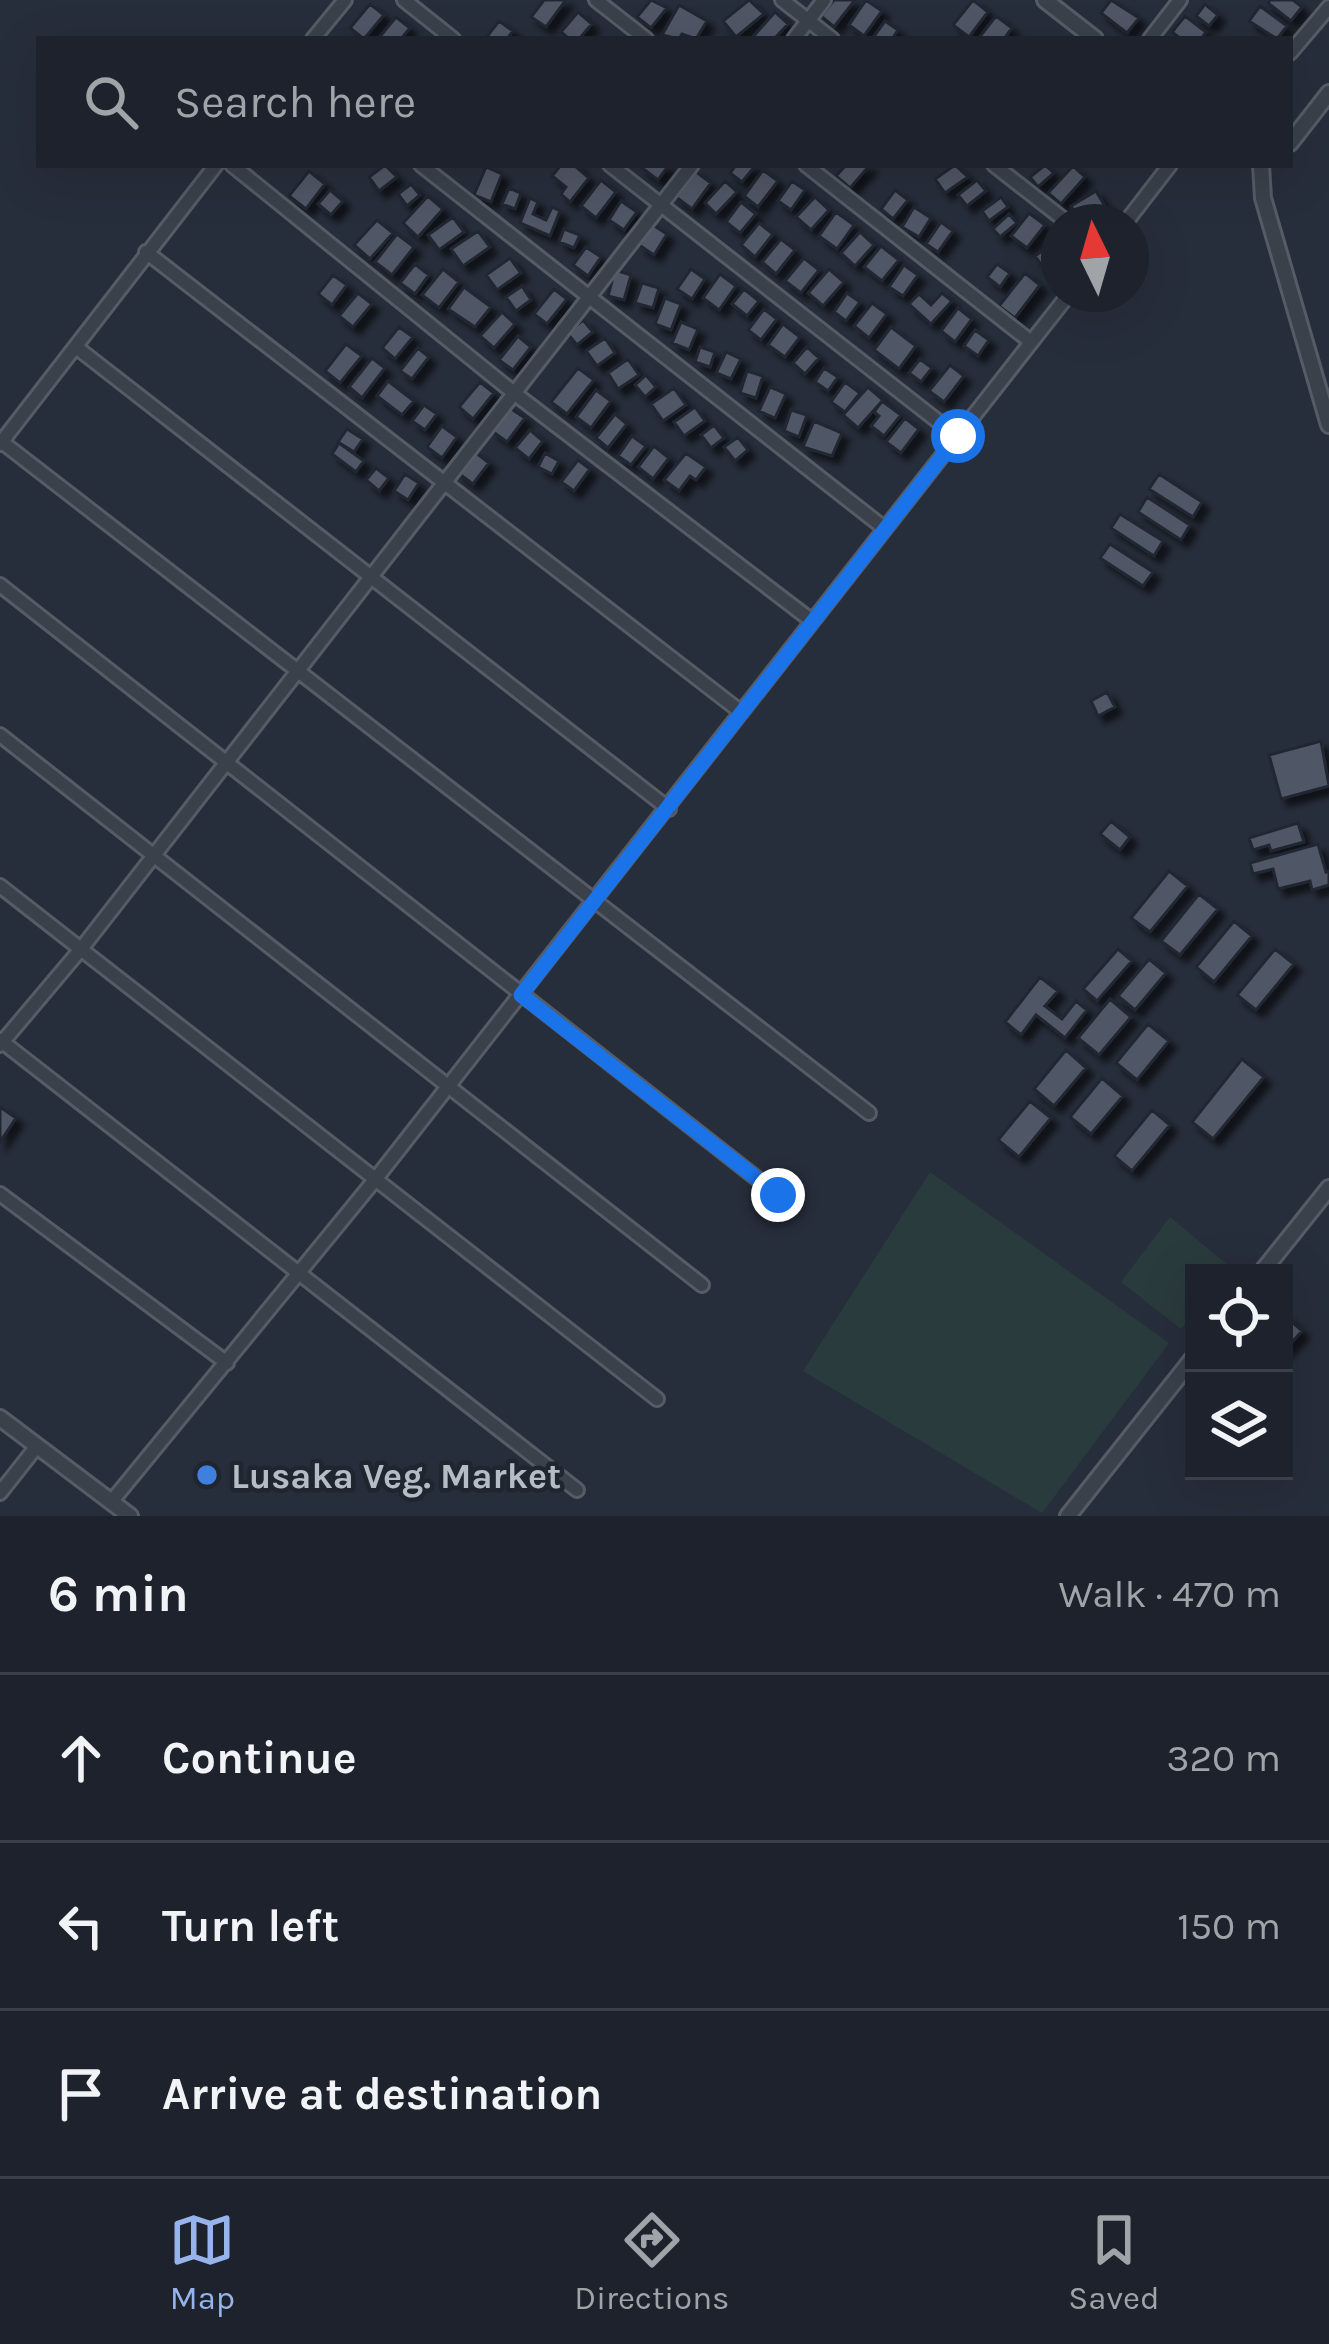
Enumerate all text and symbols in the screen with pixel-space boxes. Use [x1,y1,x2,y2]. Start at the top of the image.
search box [36,36,1293,168]
icon: search [78,69,144,135]
text: Search here [174,76,416,128]
north arrow [1041,204,1149,312]
route start [931,409,985,463]
route end [751,1168,805,1222]
map controls [1185,1264,1293,1480]
button: locate [1185,1264,1293,1372]
button: layers [1185,1372,1293,1480]
place label: Lusaka Veg. Market [231,1455,561,1498]
marker: Lusaka Veg. Market [194,1462,220,1488]
text: 6 min [48,1564,189,1624]
text: Walk · 470 m [1059,1571,1281,1617]
icon: ahead [48,1725,114,1791]
text: Continue [162,1732,357,1784]
text: 320 m [1166,1735,1281,1781]
icon: left [48,1893,114,1959]
text: Turn left [162,1900,339,1952]
text: 150 m [1177,1903,1281,1949]
icon: arrive [48,2061,114,2127]
text: Arrive at destination [162,2068,602,2120]
tab: Map [169,2207,235,2317]
tab: Directions [574,2207,729,2317]
tab: Saved [1068,2207,1160,2317]

